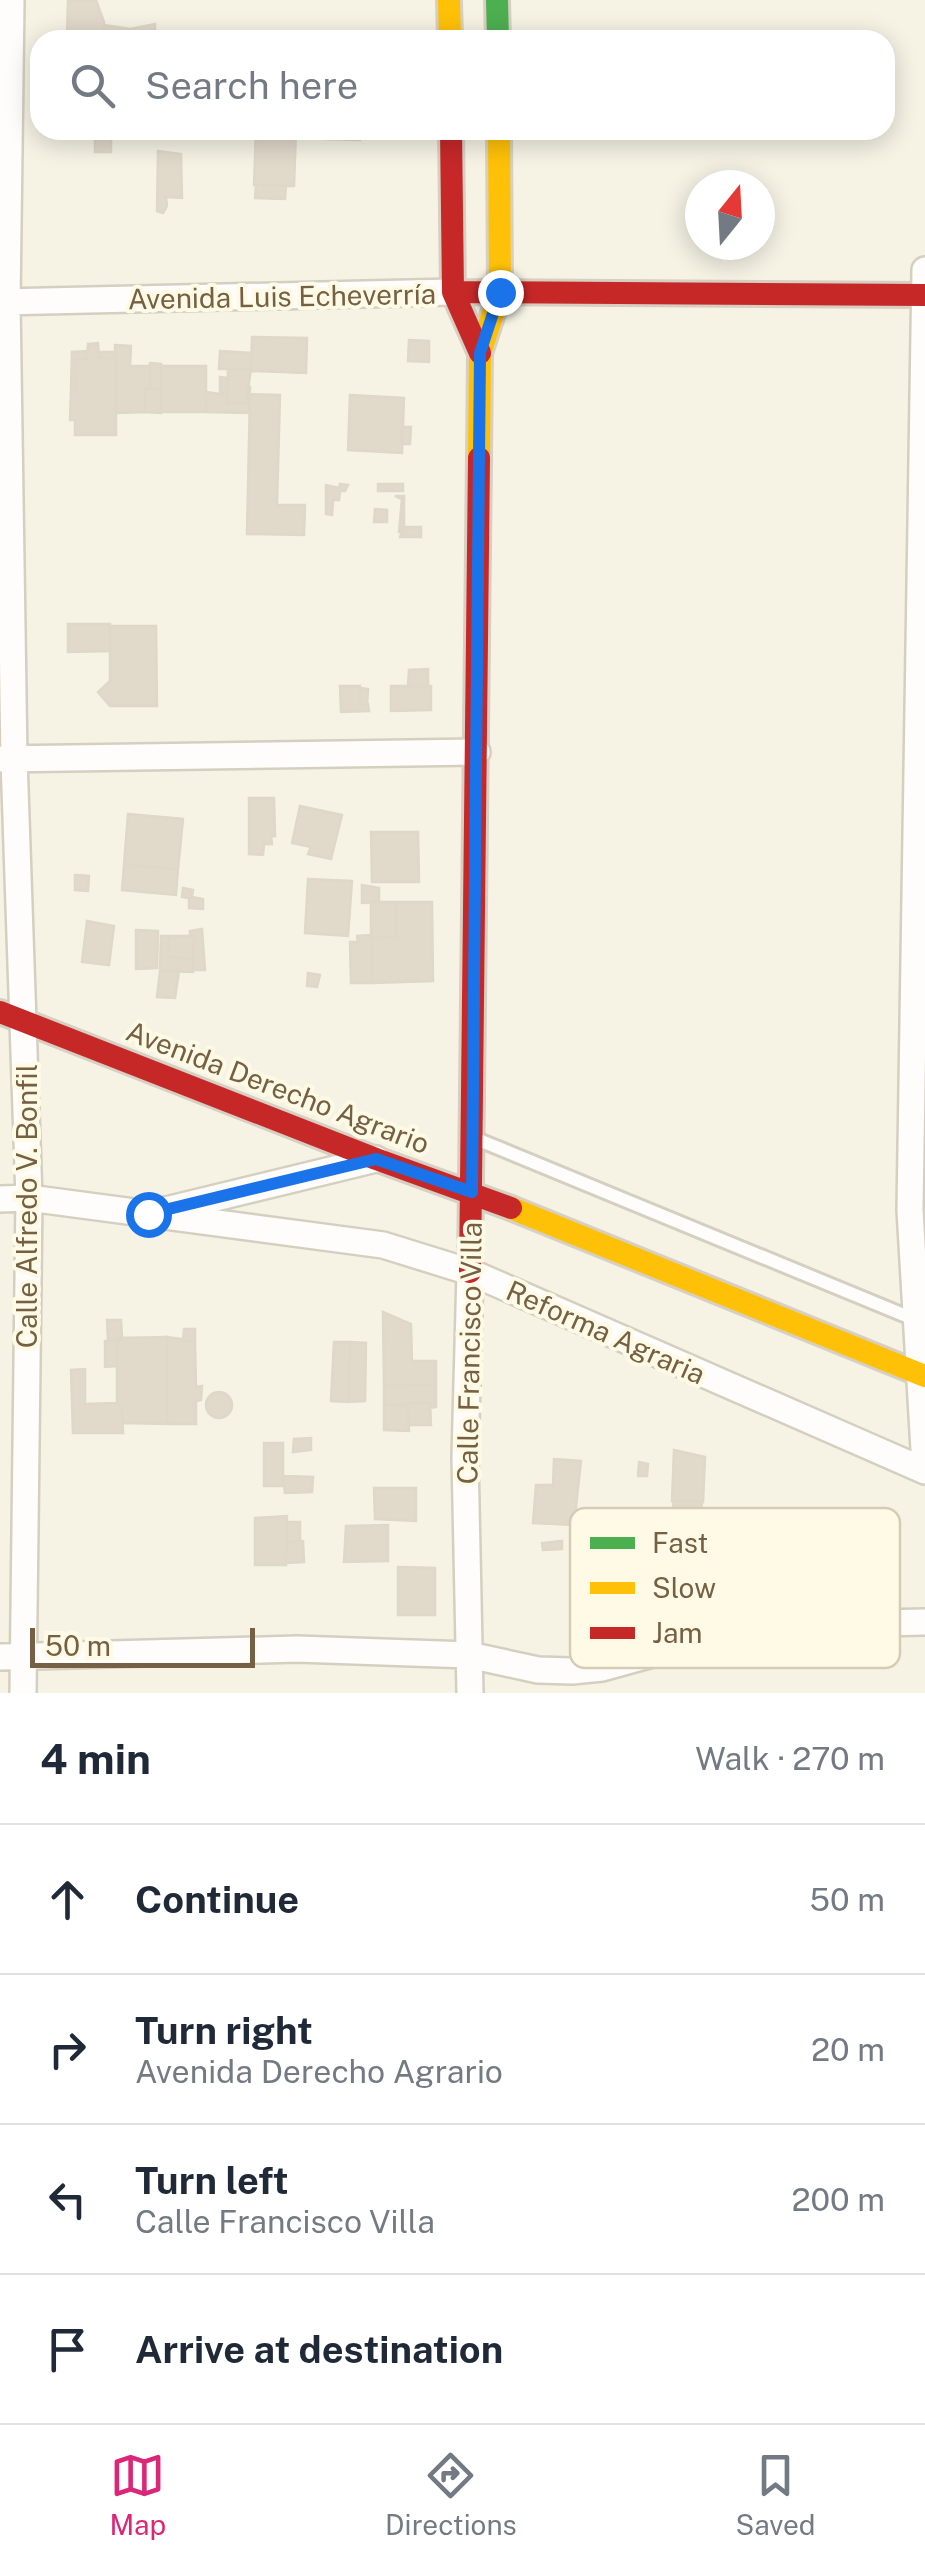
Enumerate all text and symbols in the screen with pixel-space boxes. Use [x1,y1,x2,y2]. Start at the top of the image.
search box [30,30,895,140]
icon: search [65,58,120,113]
text: Search here [145,63,358,108]
north arrow [685,170,775,260]
route end [478,270,524,316]
street label: Avenida Luis Echeverría [128,277,436,315]
street label: Avenida Derecho Agrario [122,1014,434,1160]
street label: Calle Alfredo V. Bonfil [10,1064,43,1348]
route start [126,1192,172,1238]
street label: Calle Francisco Villa [450,1221,488,1485]
street label: Reforma Agraria [502,1273,710,1391]
legend [570,1508,900,1668]
text: Fast [652,1526,708,1559]
text: Slow [652,1571,716,1604]
text: Jam [652,1616,703,1649]
scale bar [30,1623,255,1668]
text: 50 m [45,1629,111,1662]
text: 4 min [40,1734,151,1783]
text: Walk · 270 m [695,1740,885,1777]
icon: ahead [40,1872,95,1927]
text: Continue [135,1877,299,1922]
text: 50 m [809,1881,885,1918]
text: Turn right [135,2008,313,2053]
icon: right [40,2022,95,2077]
text: 20 m [811,2031,885,2068]
text: Avenida Derecho Agrario [135,2053,503,2090]
text: Turn left [135,2158,289,2203]
icon: left [40,2172,95,2227]
text: 200 m [792,2181,885,2218]
text: Calle Francisco Villa [135,2203,435,2240]
icon: arrive [40,2322,95,2377]
text: Arrive at destination [135,2327,503,2372]
tab: Map [109,2448,166,2541]
tab: Directions [385,2448,517,2541]
tab: Saved [735,2448,816,2541]

